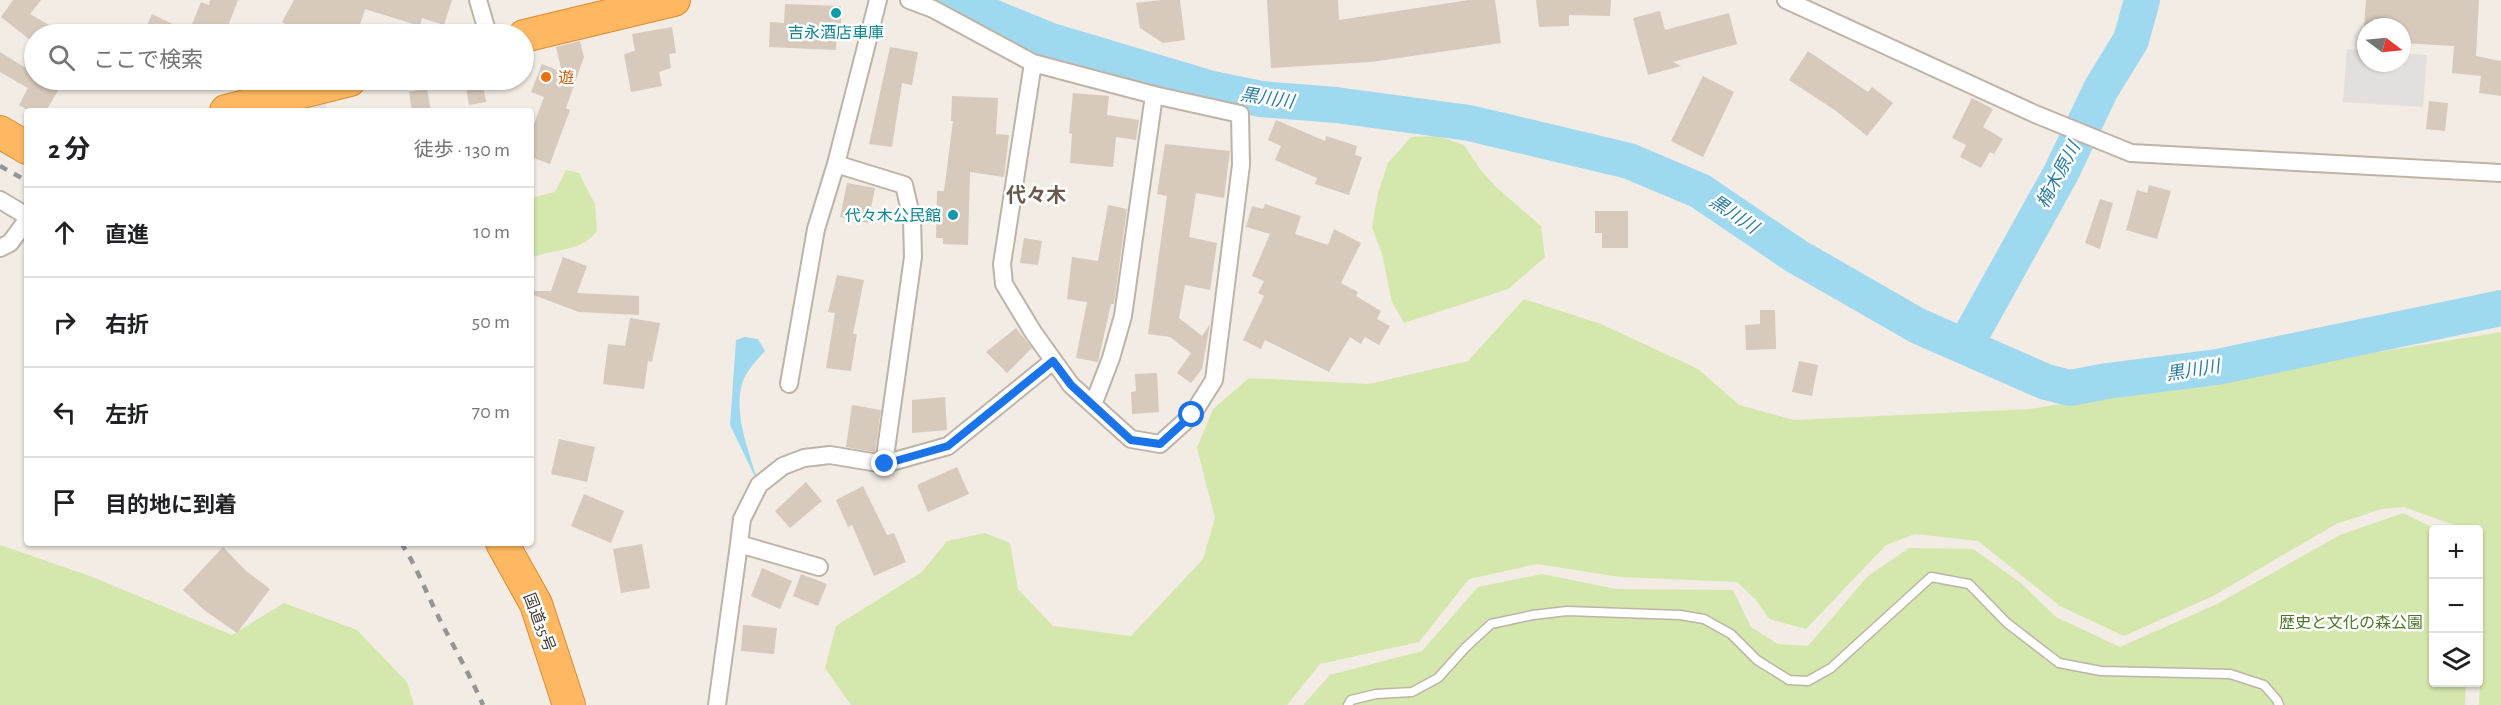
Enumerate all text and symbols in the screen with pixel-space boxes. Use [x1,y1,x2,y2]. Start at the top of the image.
marker: 吉永酒店車庫 [829,6,843,20]
north arrow [2357,18,2411,72]
search box [24,24,534,90]
place label: 吉永酒店車庫 [788,24,884,41]
icon: search [45,41,78,74]
text: ここで検索 [93,49,203,71]
place label: 遊 [558,69,574,86]
marker: 遊 [539,70,553,84]
water label: 黒川川 [1239,85,1297,112]
text: 2 分 [48,137,90,163]
water label: 楠木原川 [2032,137,2085,211]
text: 徒歩 · 130 m [414,140,510,160]
district label: 代々木 [1006,184,1066,206]
water label: 黒川川 [1706,191,1763,239]
place label: 代々木公民館 [845,207,941,224]
marker: 代々木公民館 [946,208,960,222]
icon: ahead [48,216,81,249]
text: 10 m [473,222,510,242]
text: 直進 [105,224,149,246]
icon: right [48,306,81,339]
text: 50 m [472,312,510,332]
text: 右折 [105,314,149,336]
water label: 黒川川 [2165,357,2223,384]
icon: left [48,396,81,429]
route start [1178,401,1204,427]
text: 70 m [472,402,510,422]
text: 左折 [105,404,149,426]
route end [871,450,897,476]
icon: arrive [48,486,81,519]
text: 目的地に到着 [105,494,237,516]
map controls [2429,525,2483,687]
button: + [2429,525,2483,579]
button: − [2429,579,2483,633]
street label: 国道35号 [521,591,558,654]
park label: 歴史と文化の森公園 [2279,614,2423,631]
button: layers [2429,633,2483,687]

